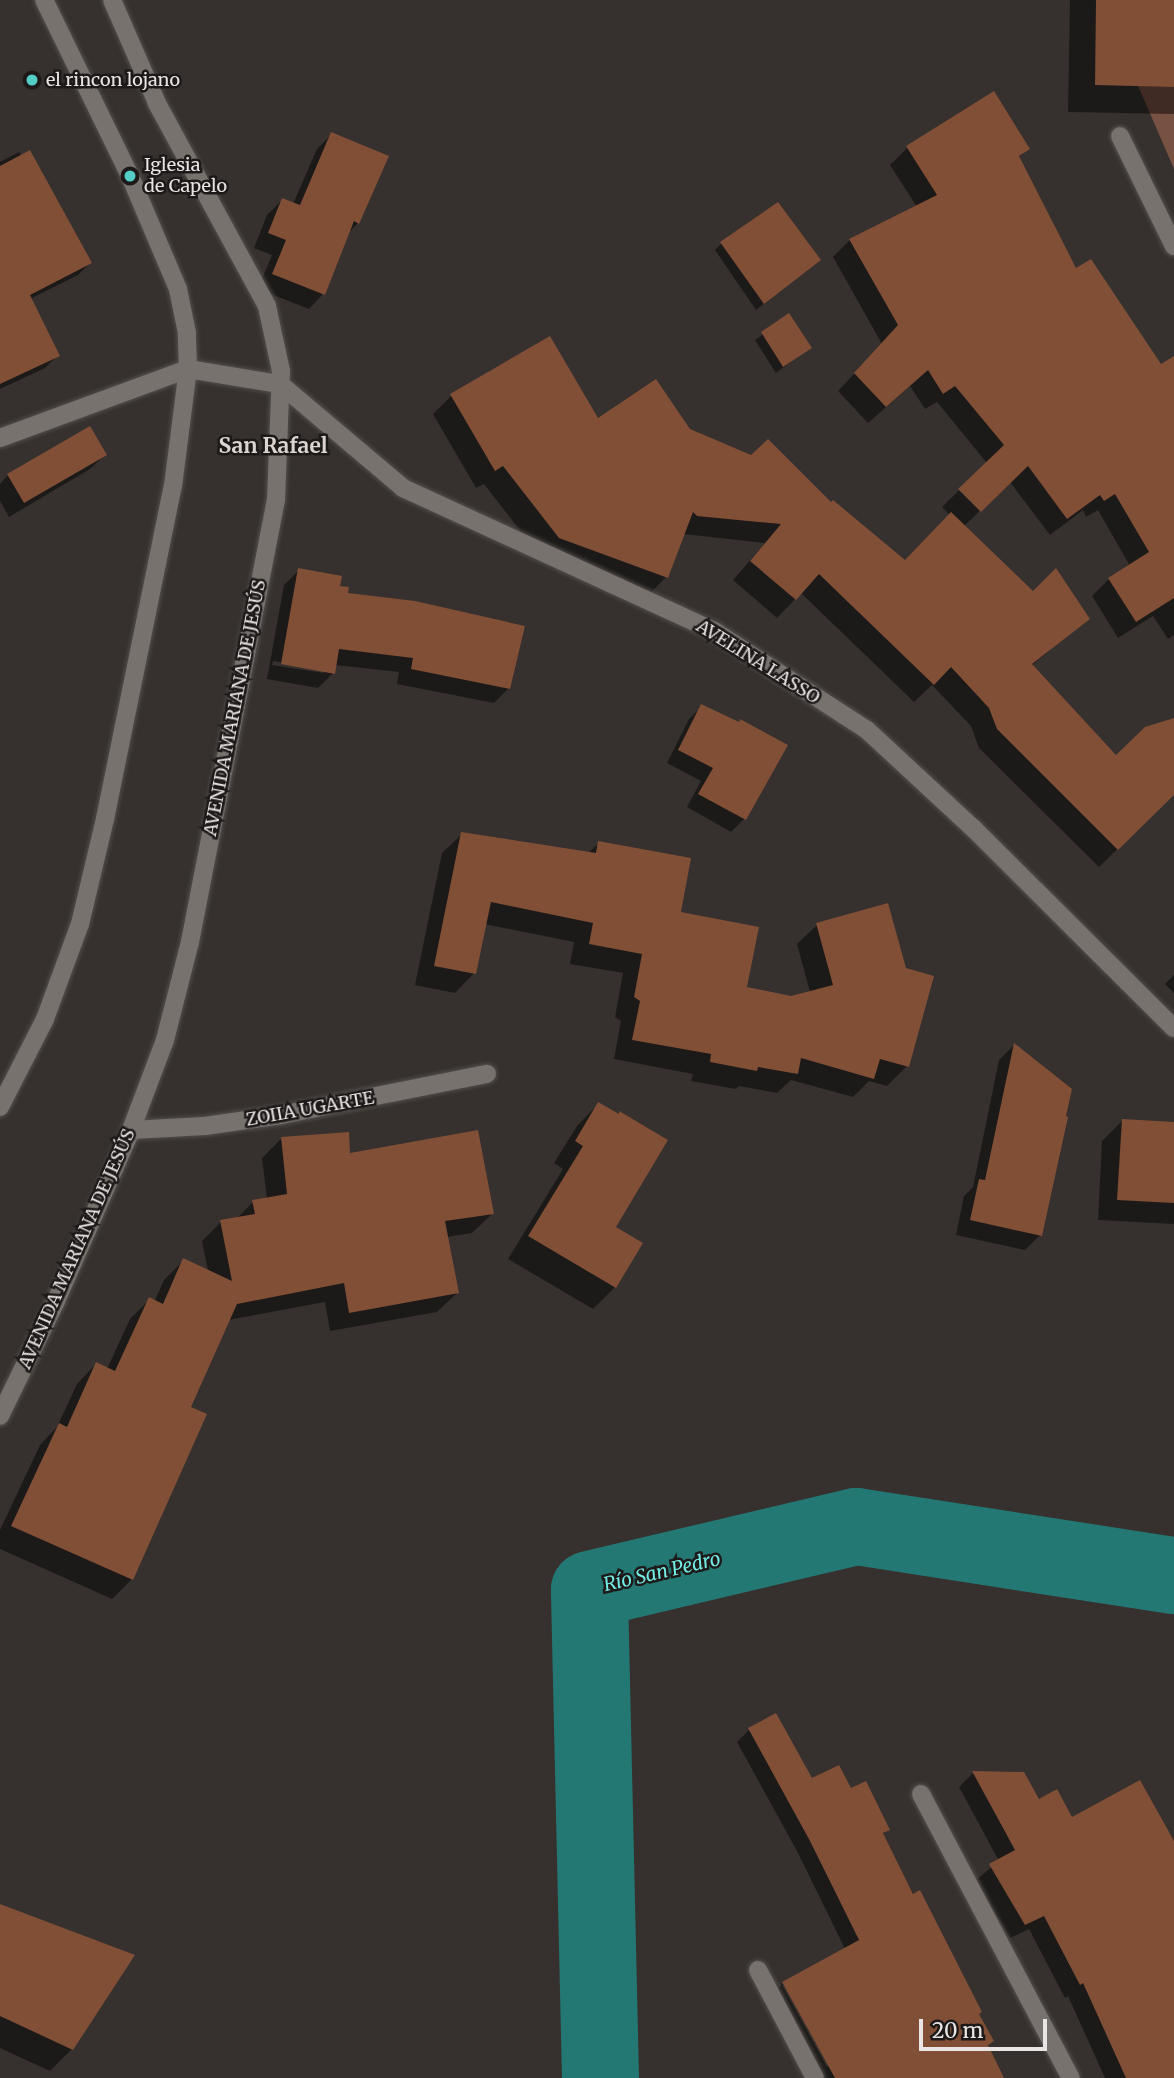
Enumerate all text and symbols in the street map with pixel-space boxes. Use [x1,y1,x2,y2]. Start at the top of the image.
place label: el rincon lojano [46,69,180,91]
marker: el rincon lojano [24,72,40,88]
place label: Iglesia de Capelo [144,155,227,198]
marker: Iglesia de Capelo [122,168,138,184]
district label: San Rafael [219,433,327,459]
street label: AVENIDA MARIANA DE JESÚS [200,578,270,838]
street label: AVELINA LASSO [692,615,824,709]
street label: ZOIIA UGARTE [244,1087,376,1131]
street label: AVENIDA MARIANA DE JESÚS [14,1126,140,1372]
water label: Río San Pedro [601,1547,723,1597]
scale bar [922,2004,1050,2048]
text: 20 m [932,2017,983,2044]

